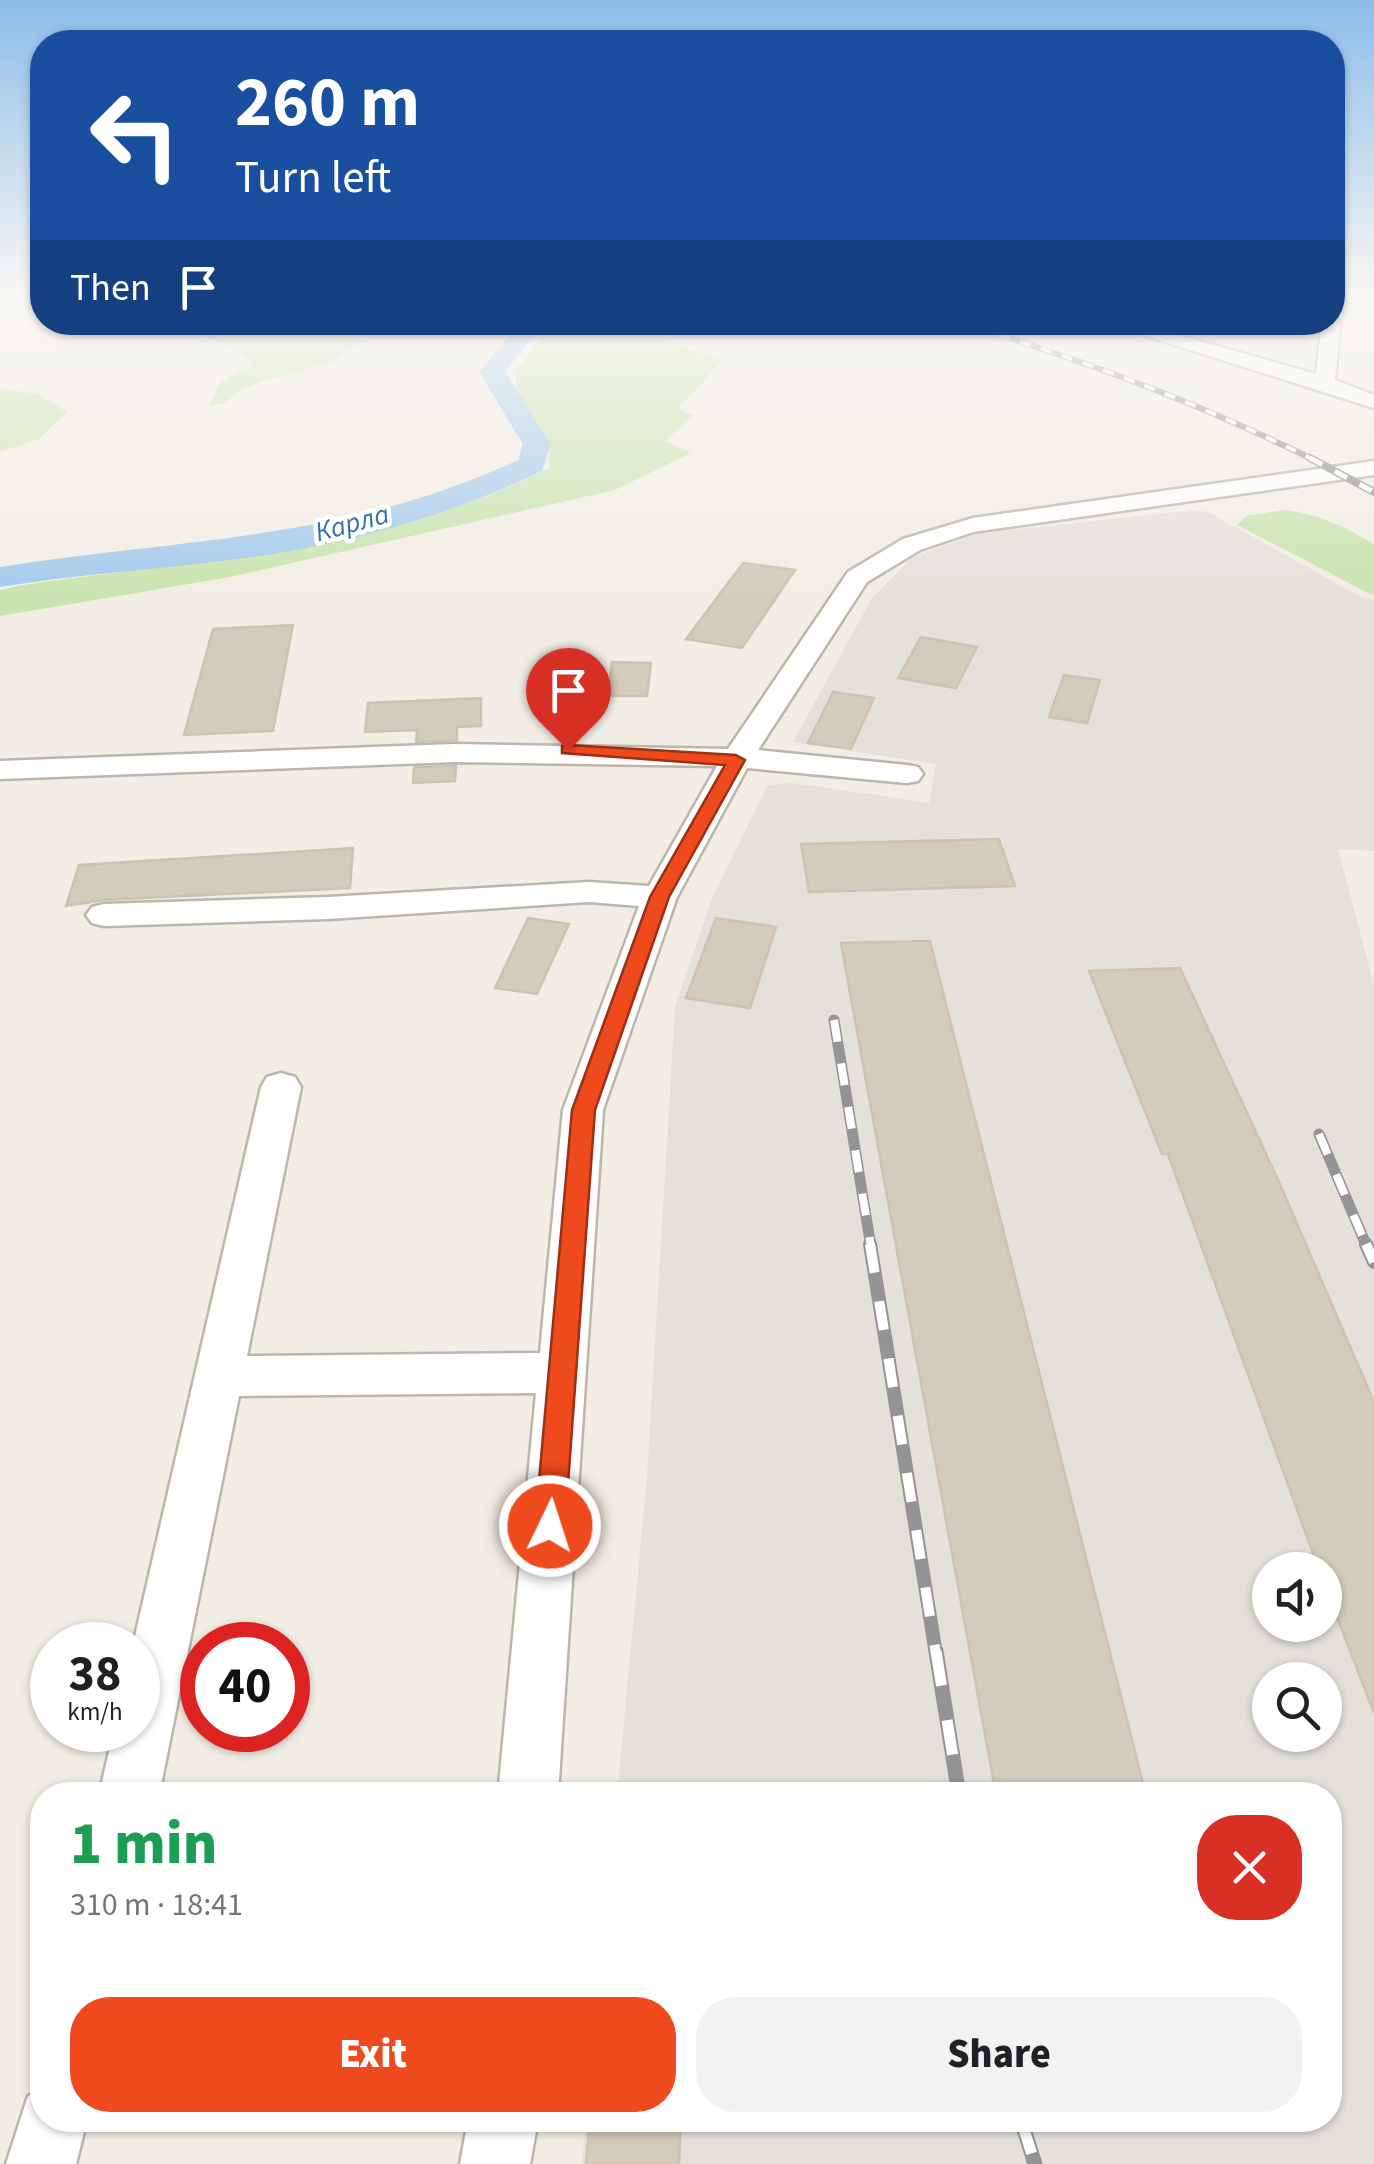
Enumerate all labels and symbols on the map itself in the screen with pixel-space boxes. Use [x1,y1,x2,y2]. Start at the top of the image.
water label: Карла [310,494,394,552]
pin [526,648,611,751]
position arrow [498,1474,602,1578]
speed limit sign: 40 [180,1622,310,1752]

